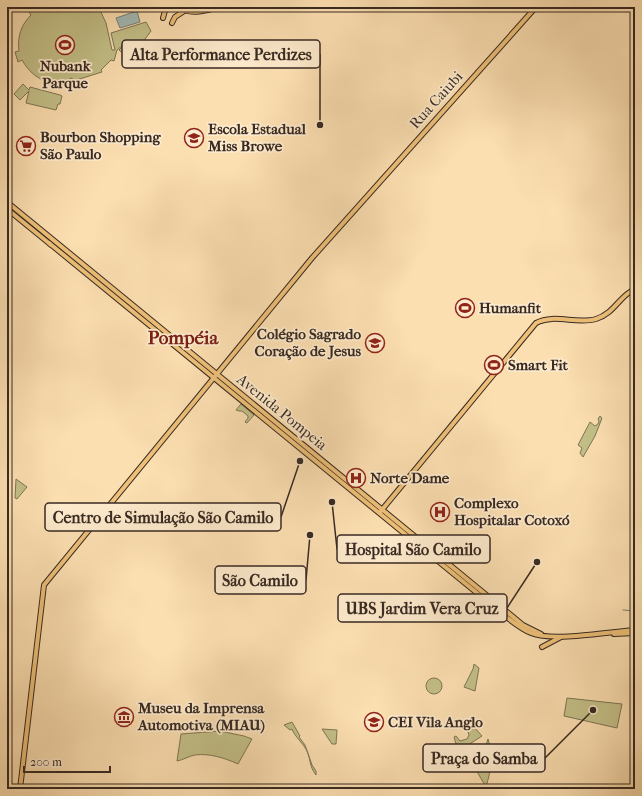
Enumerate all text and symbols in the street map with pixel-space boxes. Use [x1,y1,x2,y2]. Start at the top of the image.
sports icon: Nubank Parque [54,34,76,56]
callout: Alta Performance Perdizes [122,40,320,68]
text: Alta Performance Perdizes [129,45,312,64]
place label: Nubank Parque [40,57,92,92]
street label: Rua Caiubi [405,67,467,132]
place label: Escola Estadual Miss Browe [207,120,307,155]
school or university icon: Escola Estadual Miss Browe [183,127,205,149]
place label: Bourbon Shopping São Paulo [40,128,161,163]
supermarket icon: Bourbon Shopping São Paulo [15,135,37,157]
sports icon: Humanfit [454,297,476,319]
place label: Humanfit [479,299,542,317]
place label: Colégio Sagrado Coração de Jesus [255,325,361,361]
district label: Pompéia [148,327,219,349]
school or university icon: Colégio Sagrado Coração de Jesus [364,332,386,354]
sports icon: Smart Fit [483,354,505,376]
place label: Smart Fit [508,356,569,374]
street label: Avenida Pompeia [232,369,332,455]
hospital icon: Norte Dame [345,467,367,489]
place label: Norte Dame [370,469,450,487]
place label: Complexo Hospitalar Cotoxó [454,494,570,529]
hospital icon: Complexo Hospitalar Cotoxó [429,501,451,523]
callout: Centro de Simulação São Camilo [45,503,281,531]
text: Centro de Simulação São Camilo [53,508,273,528]
callout: Hospital São Camilo [337,535,490,563]
text: Hospital São Camilo [345,540,481,560]
callout: São Camilo [215,566,306,594]
text: São Camilo [222,571,298,590]
callout: UBS Jardim Vera Cruz [338,594,507,622]
text: UBS Jardim Vera Cruz [344,599,499,619]
place label: Museu da Imprensa Automotiva (MIAU) [137,699,265,734]
museum icon: Museu da Imprensa Automotiva (MIAU) [113,706,135,728]
school or university icon: CEI Vila Anglo [363,711,385,733]
place label: CEI Vila Anglo [388,713,483,731]
callout: Praça do Samba [423,744,545,772]
scale bar [24,748,110,774]
text: Praça do Samba [431,749,538,769]
text: 200 m [30,755,62,769]

